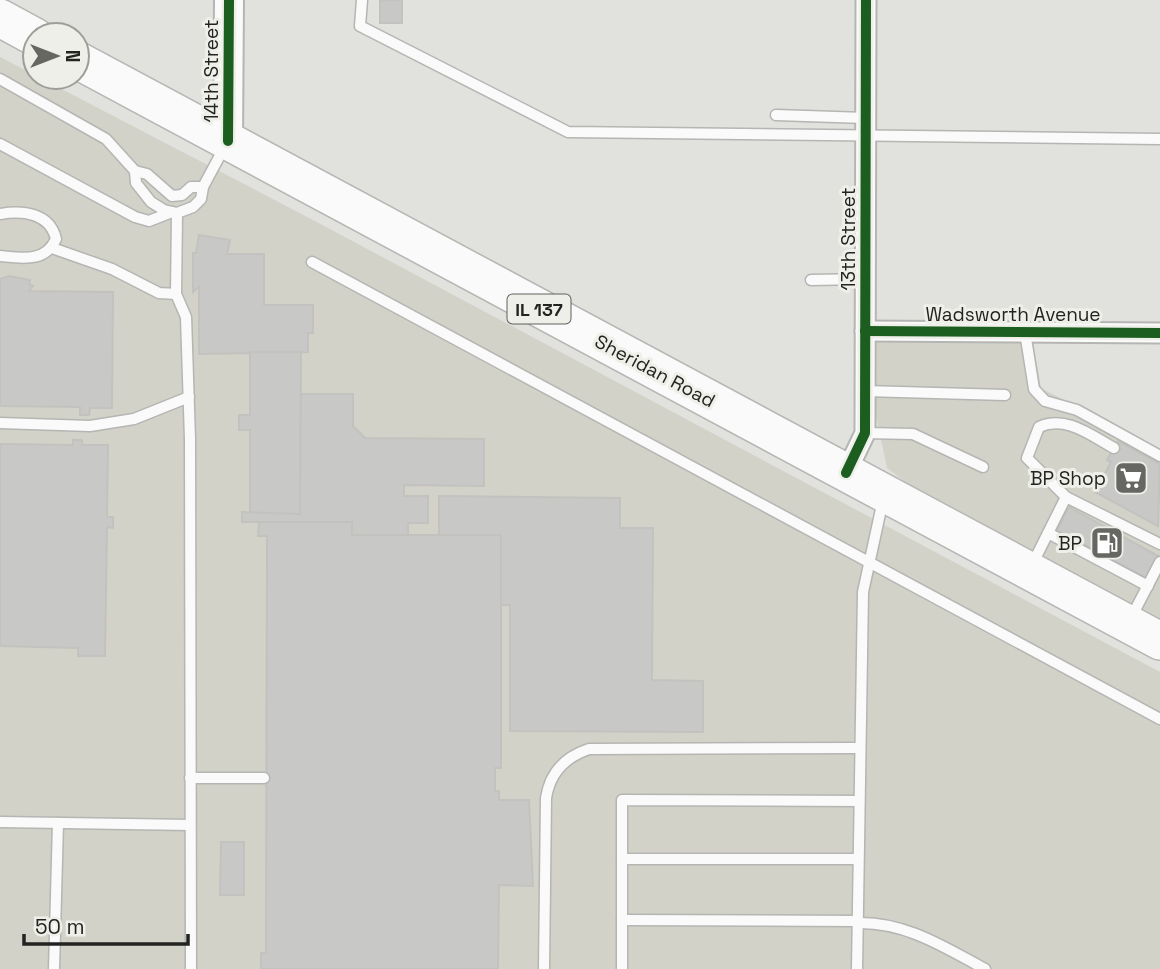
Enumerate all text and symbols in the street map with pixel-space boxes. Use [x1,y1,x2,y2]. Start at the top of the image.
street label: 14th Street [199,19,224,123]
north arrow [21,21,91,91]
text: N [60,50,85,62]
street label: 13th Street [836,188,861,290]
road number: IL 137 [508,295,570,324]
street label: Wadsworth Avenue [925,302,1101,327]
street label: Sheridan Road [591,329,719,413]
supermarket icon: BP Shop [1112,459,1150,497]
place label: BP Shop [1030,466,1106,491]
fuel station icon: BP [1088,524,1126,562]
place label: BP [1058,531,1082,556]
scale bar [24,902,189,946]
text: 50 m [35,913,85,940]

